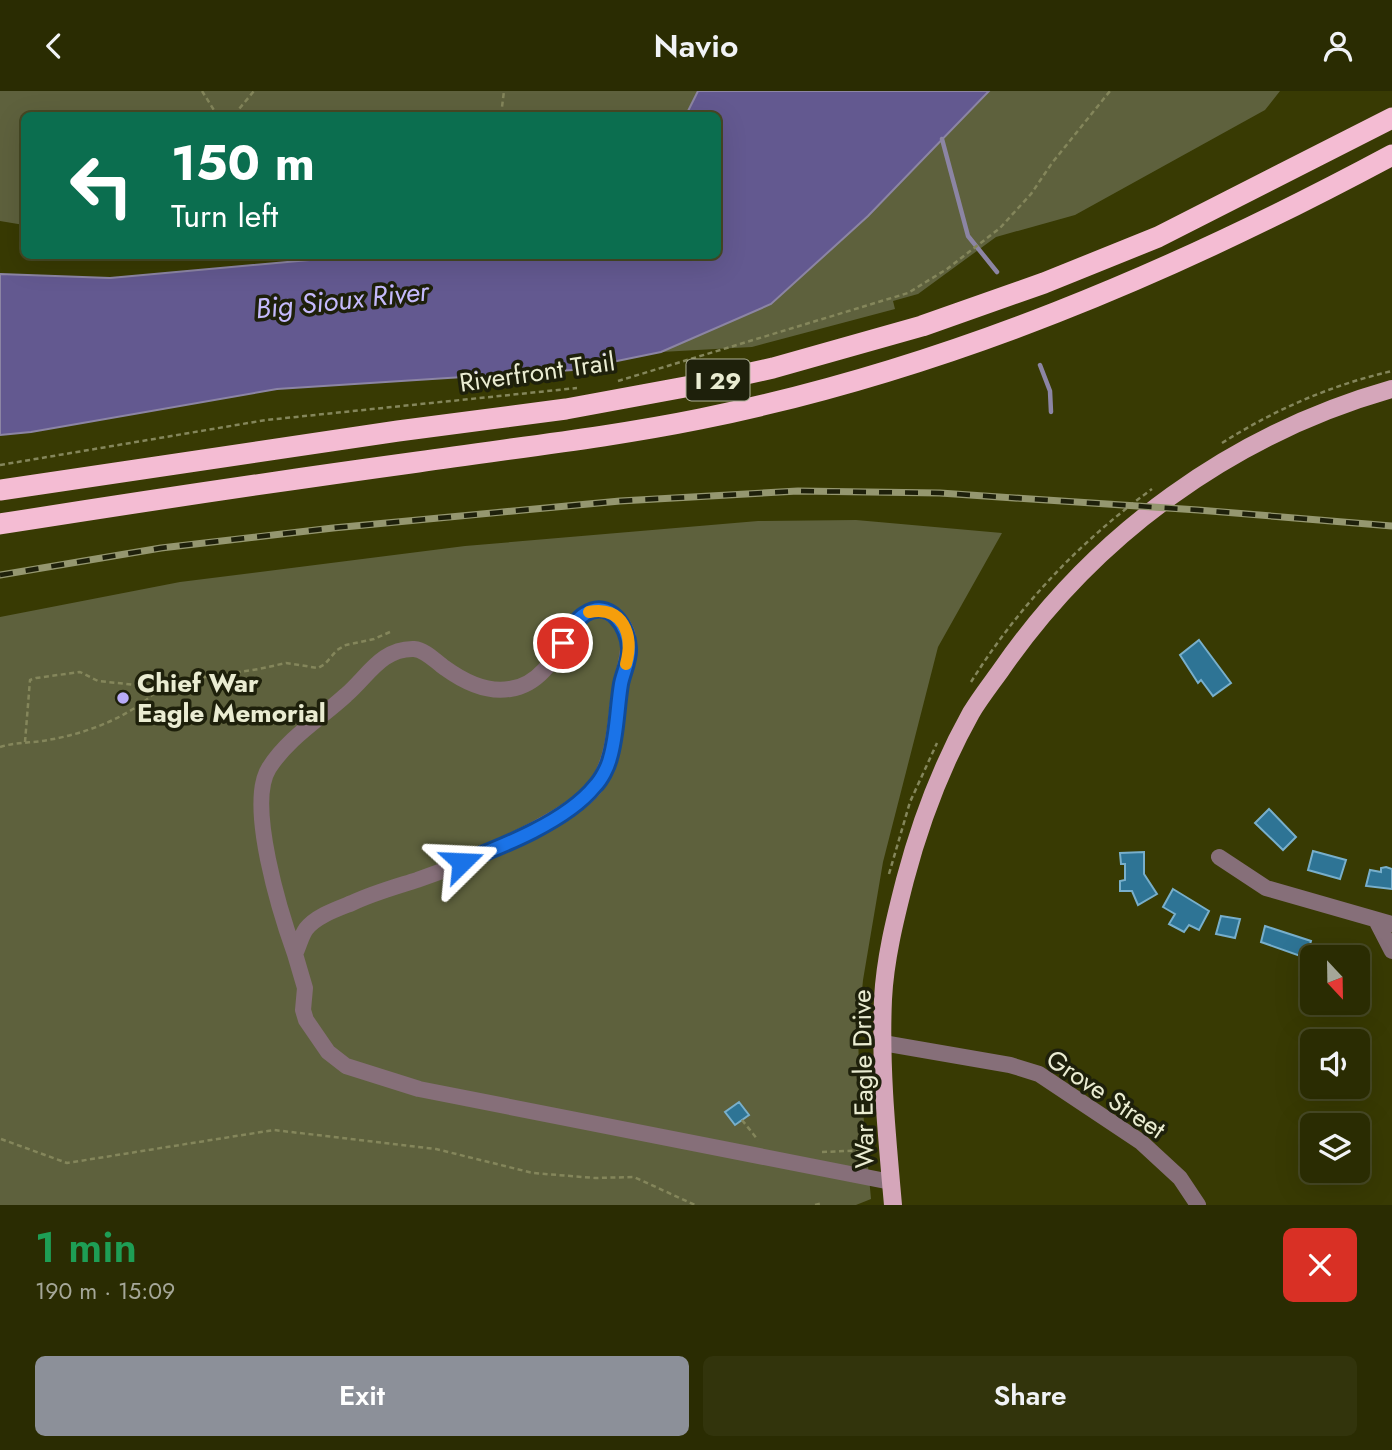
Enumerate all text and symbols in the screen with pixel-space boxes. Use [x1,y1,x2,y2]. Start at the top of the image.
text: Navio [654,23,738,69]
icon: back [35,27,73,65]
icon: person [1319,27,1357,65]
text: 150 m [171,128,315,198]
icon: left [56,140,147,231]
text: Turn left [171,193,278,239]
water label: Big Sioux River [253,270,432,329]
street label: Riverfront Trail [457,342,617,402]
road number: I 29 [686,359,750,401]
pin [533,613,593,673]
icon: arrive [544,624,582,662]
place label: Chief War Eagle Memorial [137,664,326,732]
marker: Chief War Eagle Memorial [115,690,131,706]
position arrow [425,825,499,899]
north arrow [1300,945,1370,1015]
map controls [1300,945,1370,1183]
street label: War Eagle Drive [842,989,884,1169]
button: sound [1300,1029,1370,1099]
street label: Grove Street [1039,1040,1174,1148]
button: layers [1300,1113,1370,1183]
text: 1 min [35,1217,137,1278]
button: close [1283,1228,1357,1302]
text: 190 m · 15:09 [35,1274,175,1308]
button: Exit [35,1356,689,1436]
button: Share [703,1356,1357,1436]

